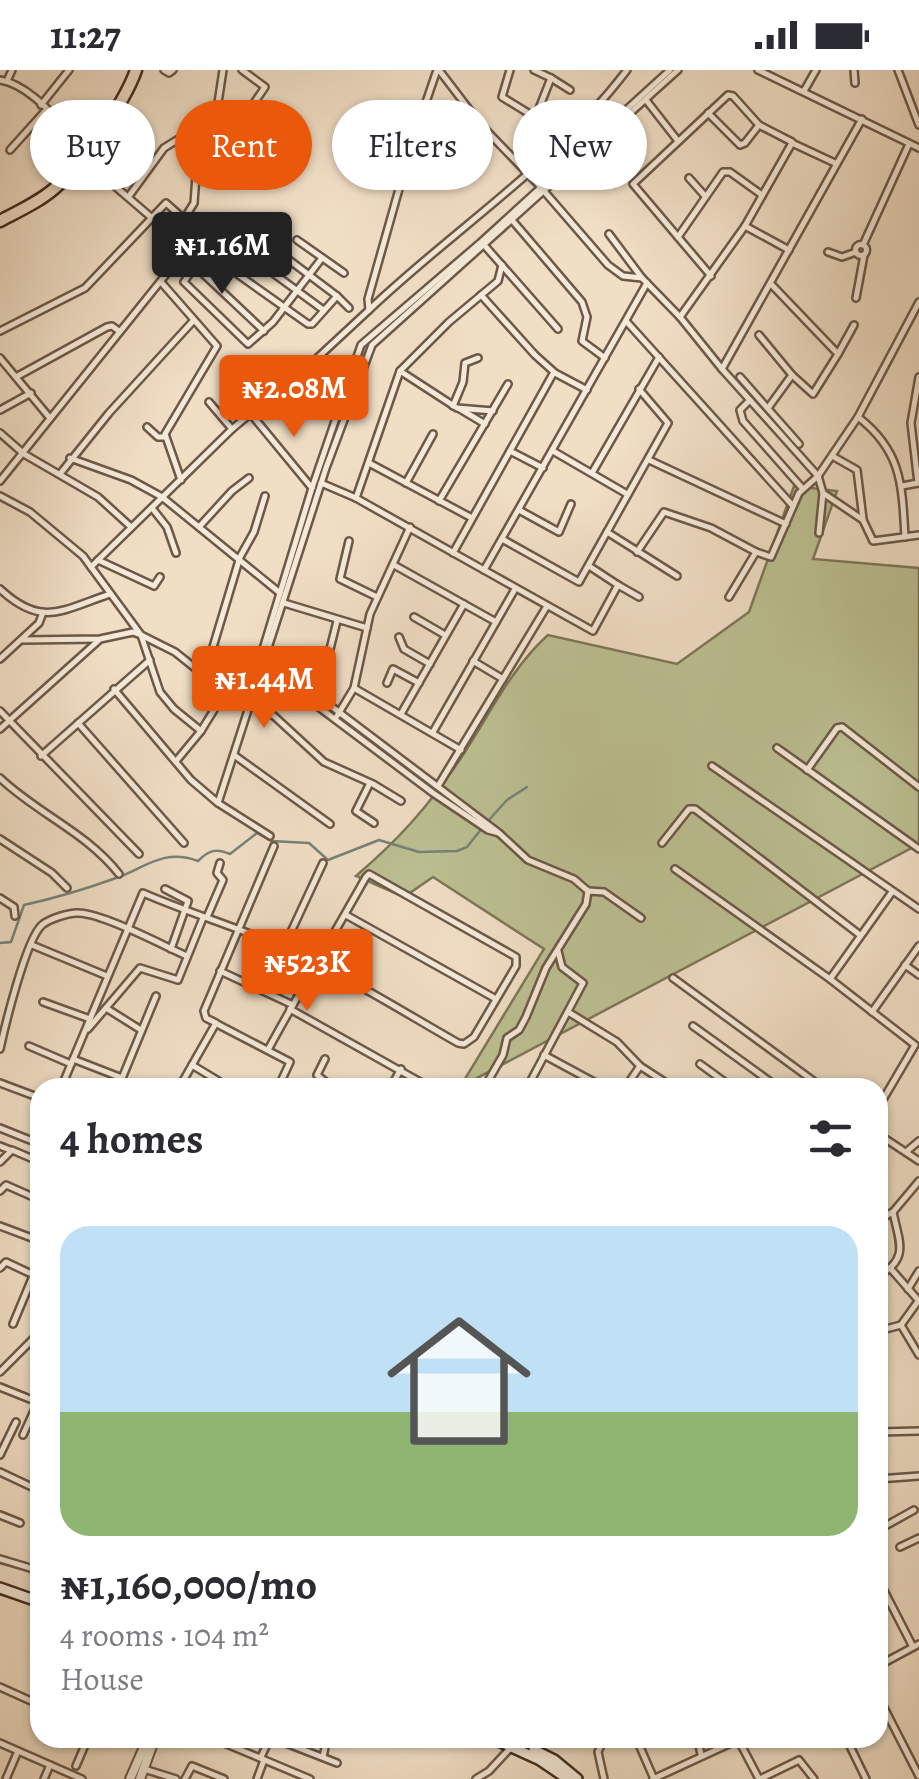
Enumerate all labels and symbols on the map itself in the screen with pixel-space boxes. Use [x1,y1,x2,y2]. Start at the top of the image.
pin: ₦1.16M [141,212,303,297]
pin: ₦2.08M [213,355,375,440]
pin: ₦1.44M [183,646,345,731]
pin: ₦523K [237,929,377,1014]

